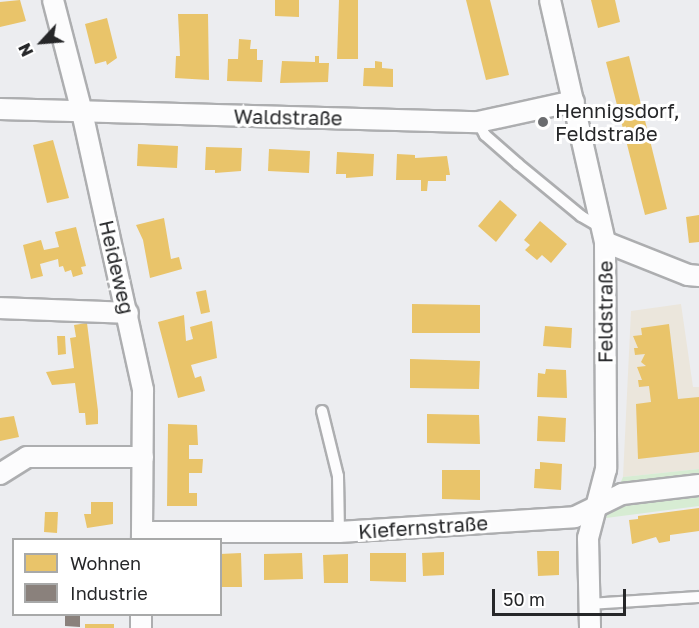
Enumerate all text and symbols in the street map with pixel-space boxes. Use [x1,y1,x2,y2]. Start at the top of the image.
north arrow [12,12,72,72]
text: N [14,40,37,60]
place label: Hennigsdorf, Feldstraße [555,98,680,145]
street label: Waldstraße [233,104,343,130]
marker: Hennigsdorf, Feldstraße [536,115,550,129]
street label: Heideweg [95,218,139,316]
street label: Feldstraße [593,261,617,363]
street label: Kiefernstraße [357,510,489,544]
legend [12,538,222,616]
text: Wohnen [70,552,141,574]
scale bar [495,577,628,615]
text: Industrie [70,582,148,604]
text: 50 m [503,588,545,610]

